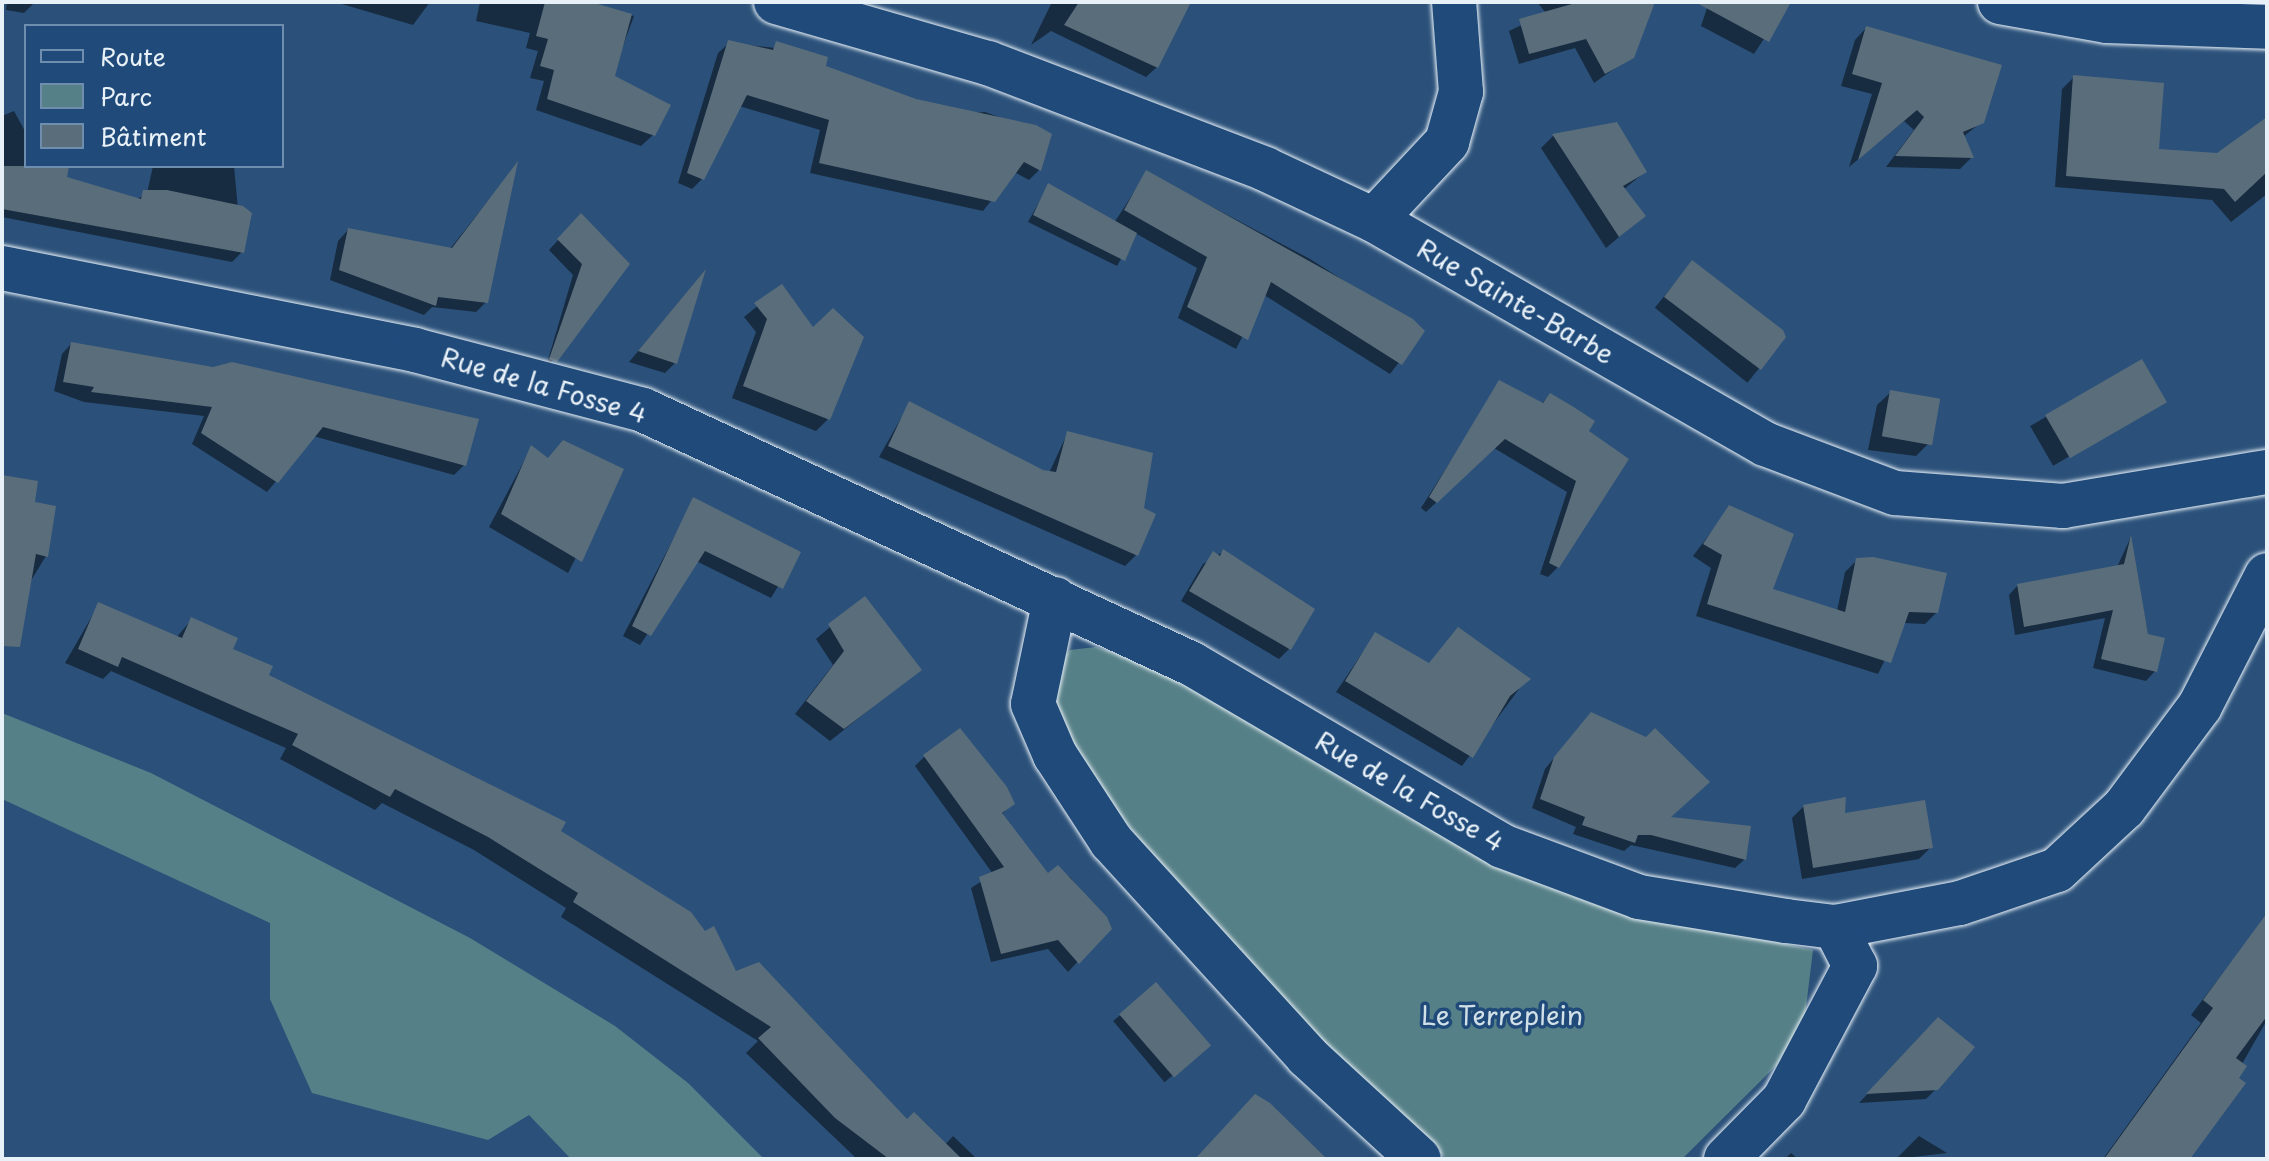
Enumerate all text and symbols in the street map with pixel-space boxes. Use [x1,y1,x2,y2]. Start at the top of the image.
legend [24,24,284,168]
text: Route [100,38,166,74]
text: Parc [100,78,152,114]
text: Bâtiment [100,118,207,154]
street label: Rue Sainte-Barbe [1411,232,1621,370]
street label: Rue de la Fosse 4 [435,340,653,430]
street label: Rue de la Fosse 4 [1308,723,1512,859]
park label: Le Terreplein [1421,999,1583,1031]

